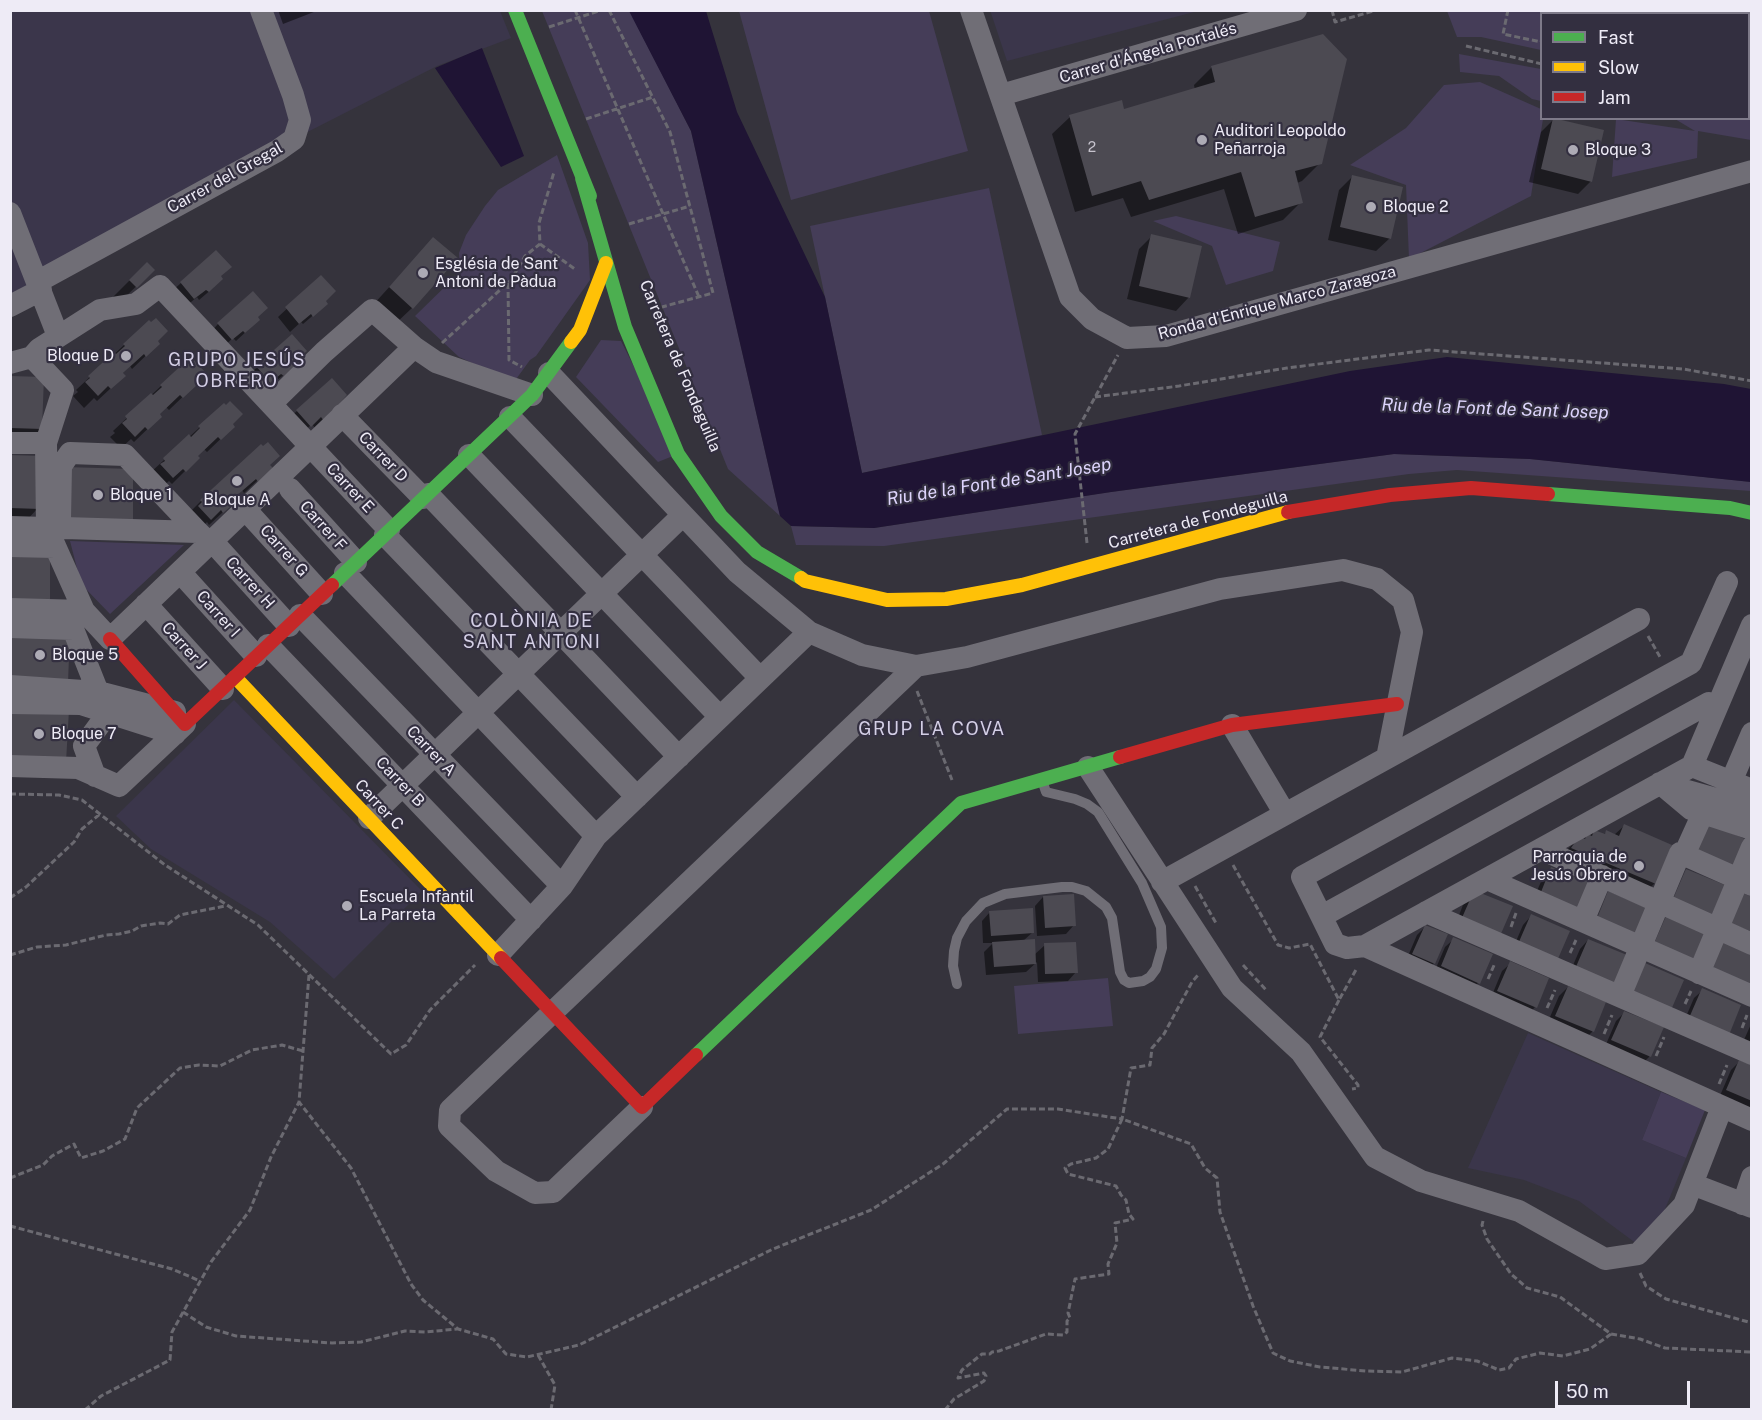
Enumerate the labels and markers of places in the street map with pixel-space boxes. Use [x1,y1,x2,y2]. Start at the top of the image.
place label: Auditori Leopoldo Peñarroja [1214,121,1346,159]
marker: Auditori Leopoldo Peñarroja [1195,133,1209,147]
place label: Bloque 3 [1585,140,1651,160]
marker: Bloque 3 [1566,143,1580,157]
place label: Bloque 2 [1383,197,1449,217]
marker: Bloque 2 [1364,200,1378,214]
place label: Església de Sant Antoni de Pàdua [435,254,558,292]
marker: Església de Sant Antoni de Pàdua [416,266,430,280]
place label: Bloque D [47,346,114,366]
marker: Bloque D [119,349,133,363]
marker: Bloque A [230,474,244,488]
place label: Bloque 1 [110,485,173,505]
marker: Bloque 1 [91,488,105,502]
place label: Bloque A [203,490,271,510]
place label: Bloque 5 [52,645,118,665]
marker: Bloque 5 [33,648,47,662]
place label: Bloque 7 [51,724,117,744]
marker: Bloque 7 [32,727,46,741]
place label: Parroquia de Jesús Obrero [1531,847,1627,885]
marker: Parroquia de Jesús Obrero [1632,859,1646,873]
place label: Escuela Infantil La Parreta [359,887,474,925]
marker: Escuela Infantil La Parreta [340,899,354,913]

